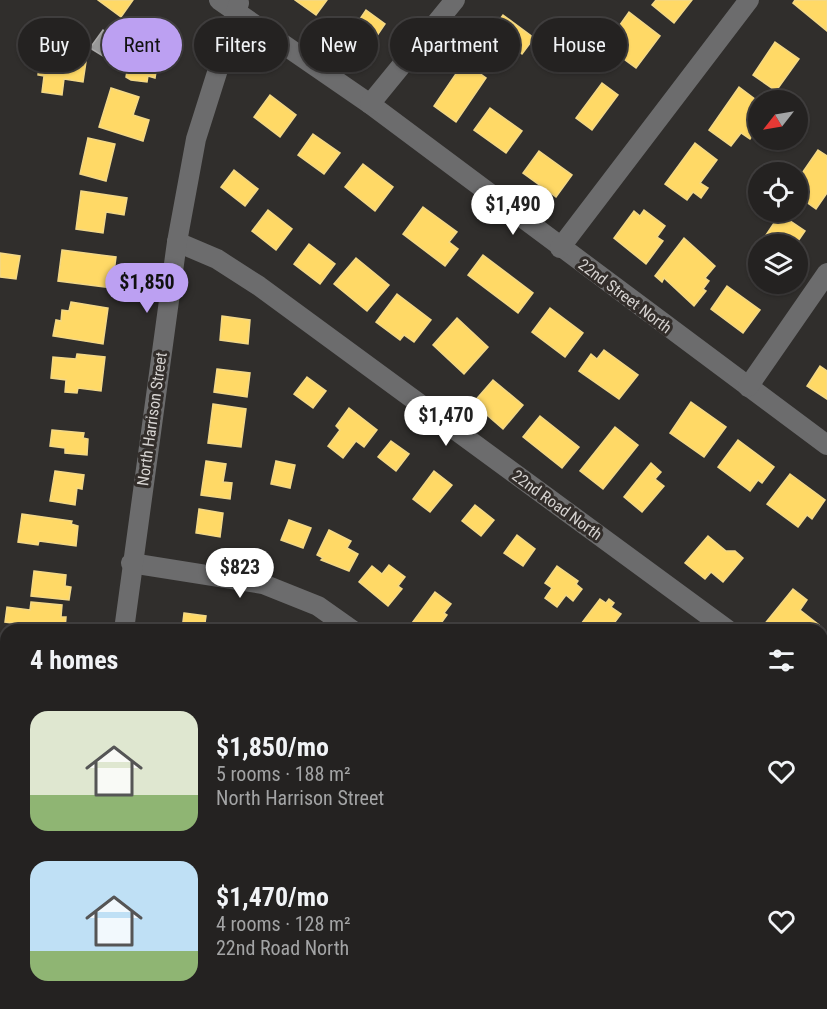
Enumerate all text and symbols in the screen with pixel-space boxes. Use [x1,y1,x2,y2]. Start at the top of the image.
chip: Buy [18,18,90,72]
chip: Rent [102,18,182,72]
chip: Filters [194,18,288,72]
chip: New [300,18,378,72]
chip: Apartment [390,18,520,72]
chip: House [532,18,627,72]
north arrow [748,90,808,150]
map controls [748,90,808,294]
button: locate [748,162,808,222]
pin: $1,490 [464,185,562,236]
text: $1,490 [485,192,541,216]
button: layers [748,234,808,294]
street label: 22nd Street North [575,255,675,337]
pin: $1,850 [98,263,196,314]
text: $1,850 [119,270,175,294]
street label: North Harrison Street [133,351,171,487]
pin: $1,470 [397,396,495,447]
text: $1,470 [418,403,474,427]
street label: 22nd Road North [508,466,606,544]
pin: $823 [204,548,276,599]
text: $823 [220,555,260,579]
icon: filters [765,644,798,677]
text: 4 homes [30,645,118,675]
text: $1,850/mo [216,732,329,762]
icon: home [78,735,150,807]
icon: heart [765,755,798,788]
text: 5 rooms · 188 m² [216,762,351,786]
text: North Harrison Street [216,786,384,810]
text: $1,470/mo [216,882,329,912]
icon: home [78,885,150,957]
icon: heart [765,905,798,938]
text: 4 rooms · 128 m² [216,912,351,936]
text: 22nd Road North [216,936,349,960]

